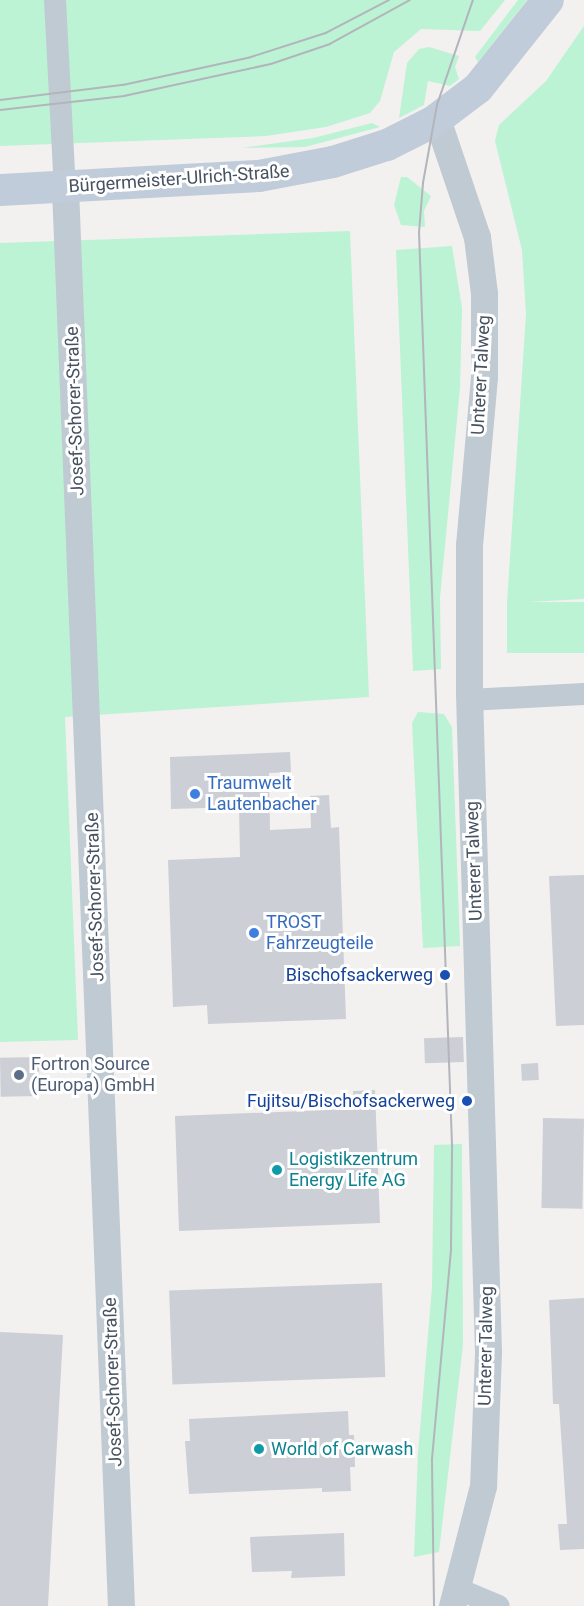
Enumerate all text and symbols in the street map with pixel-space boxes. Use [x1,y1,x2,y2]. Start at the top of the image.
street label: Bürgermeister-Ulrich-Straße [68,160,290,198]
street label: Unterer Talweg [467,314,495,436]
street label: Josef-Schorer-Straße [61,326,89,496]
place label: Traumwelt Lautenbacher [207,773,317,816]
marker: Traumwelt Lautenbacher [188,787,202,801]
street label: Unterer Talweg [461,801,487,921]
street label: Josef-Schorer-Straße [81,812,109,982]
place label: TROST Fahrzeugteile [266,912,374,954]
marker: TROST Fahrzeugteile [247,926,261,940]
place label: Bischofsackerweg [286,964,433,986]
marker: Bischofsackerweg [438,968,452,982]
place label: Fortron Source (Europa) GmbH [31,1054,155,1096]
marker: Fortron Source (Europa) GmbH [12,1068,26,1082]
place label: Fujitsu/Bischofsackerweg [247,1090,455,1112]
marker: Fujitsu/Bischofsackerweg [460,1094,474,1108]
place label: Logistikzentrum Energy Life AG [289,1149,418,1192]
marker: Logistikzentrum Energy Life AG [270,1163,284,1177]
street label: Unterer Talweg [474,1286,498,1406]
street label: Josef-Schorer-Straße [99,1297,127,1467]
place label: World of Carwash [271,1438,413,1460]
marker: World of Carwash [252,1442,266,1456]

